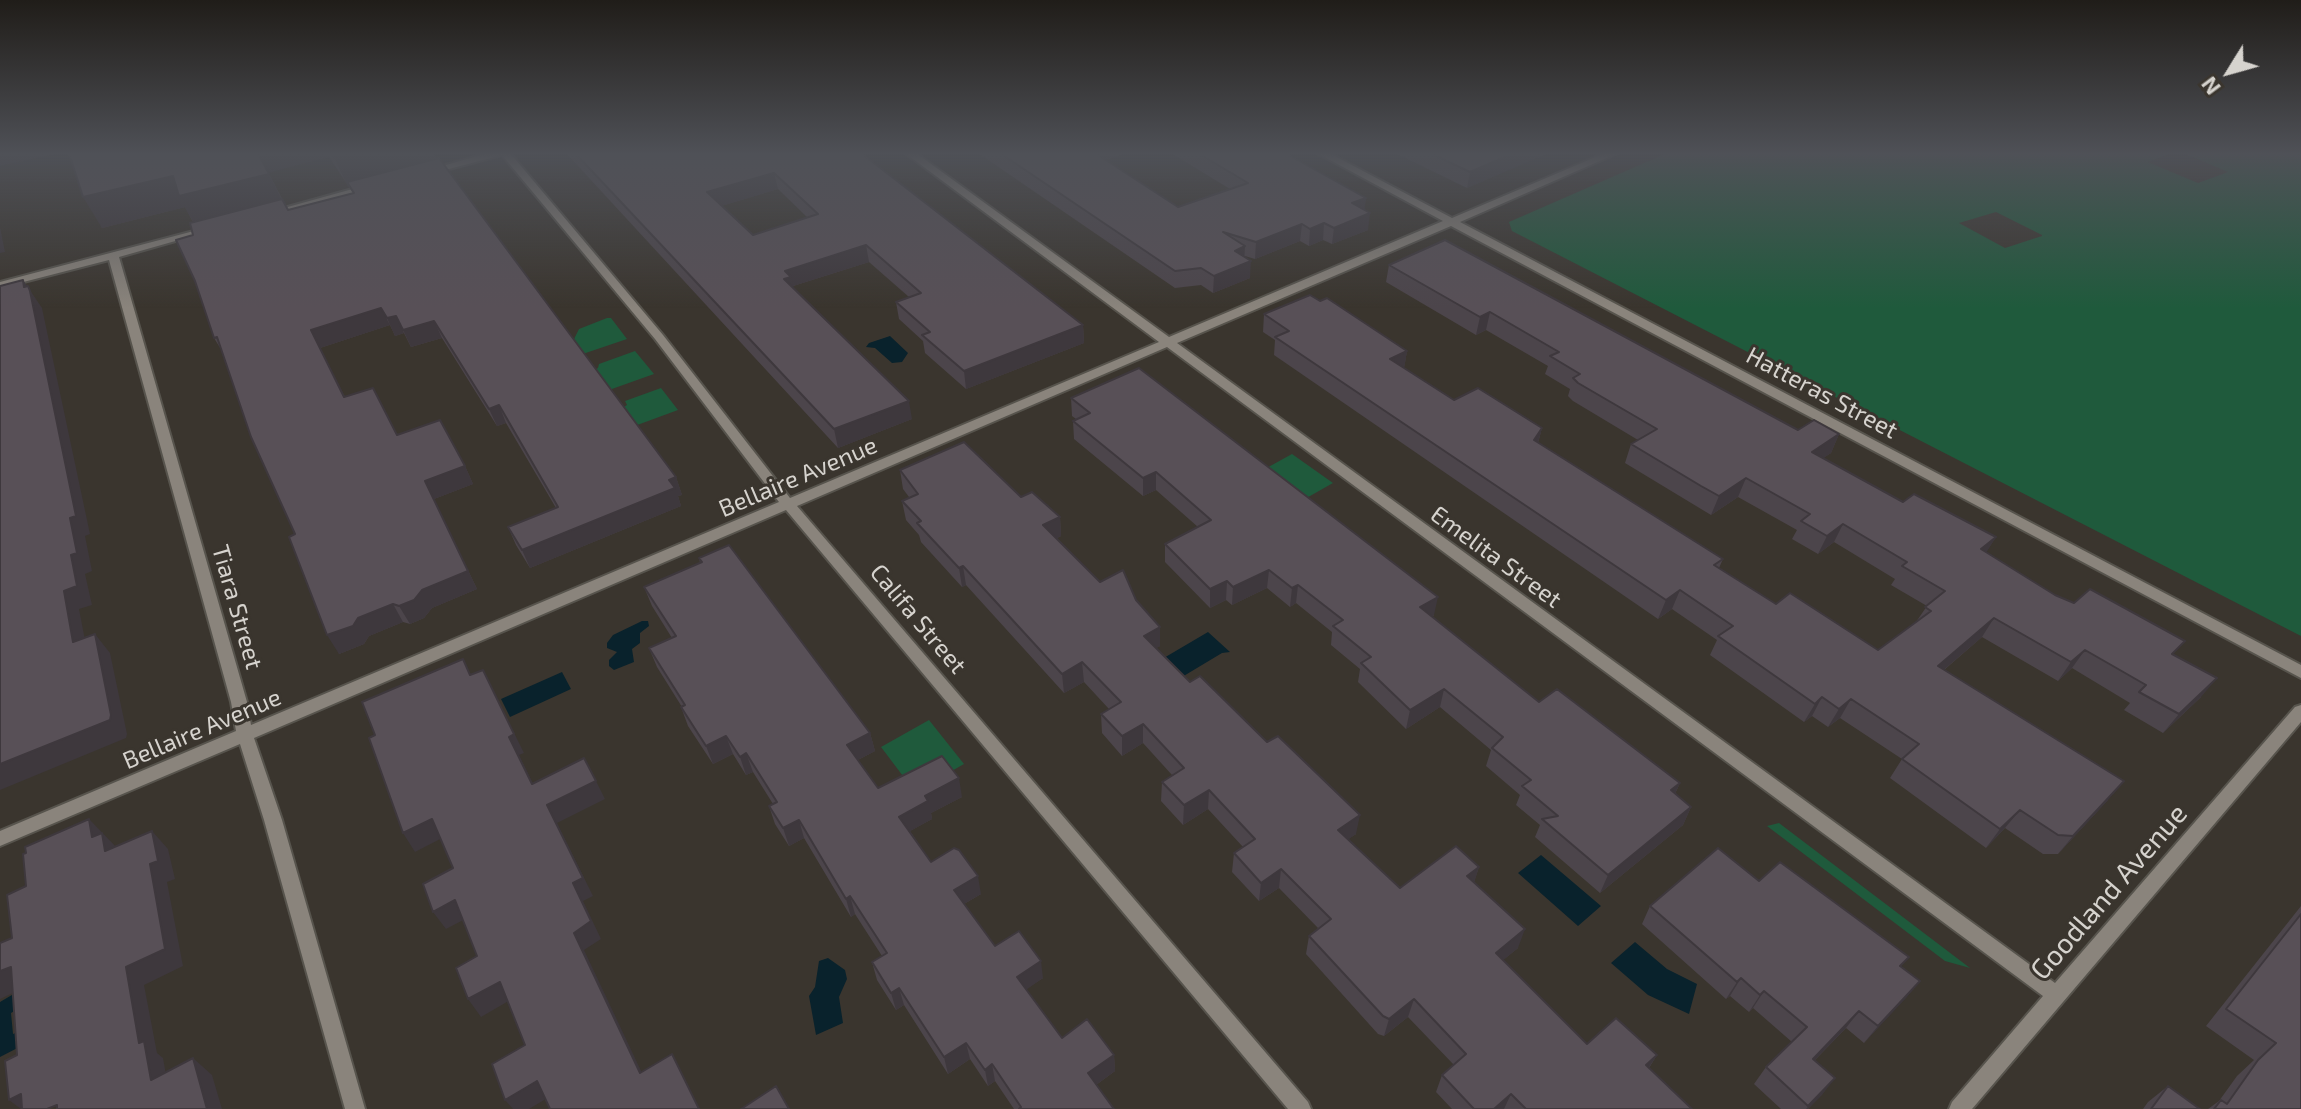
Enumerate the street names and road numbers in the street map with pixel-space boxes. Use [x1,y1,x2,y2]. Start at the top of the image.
street label: Hatteras Street [1741,341,1903,445]
street label: Bellaire Avenue [715,431,881,523]
street label: Emelita Street [1425,500,1567,614]
street label: Tiara Street [206,542,268,672]
street label: Califa Street [864,558,972,680]
street label: Bellaire Avenue [119,683,285,775]
street label: Goodland Avenue [2024,797,2194,987]

